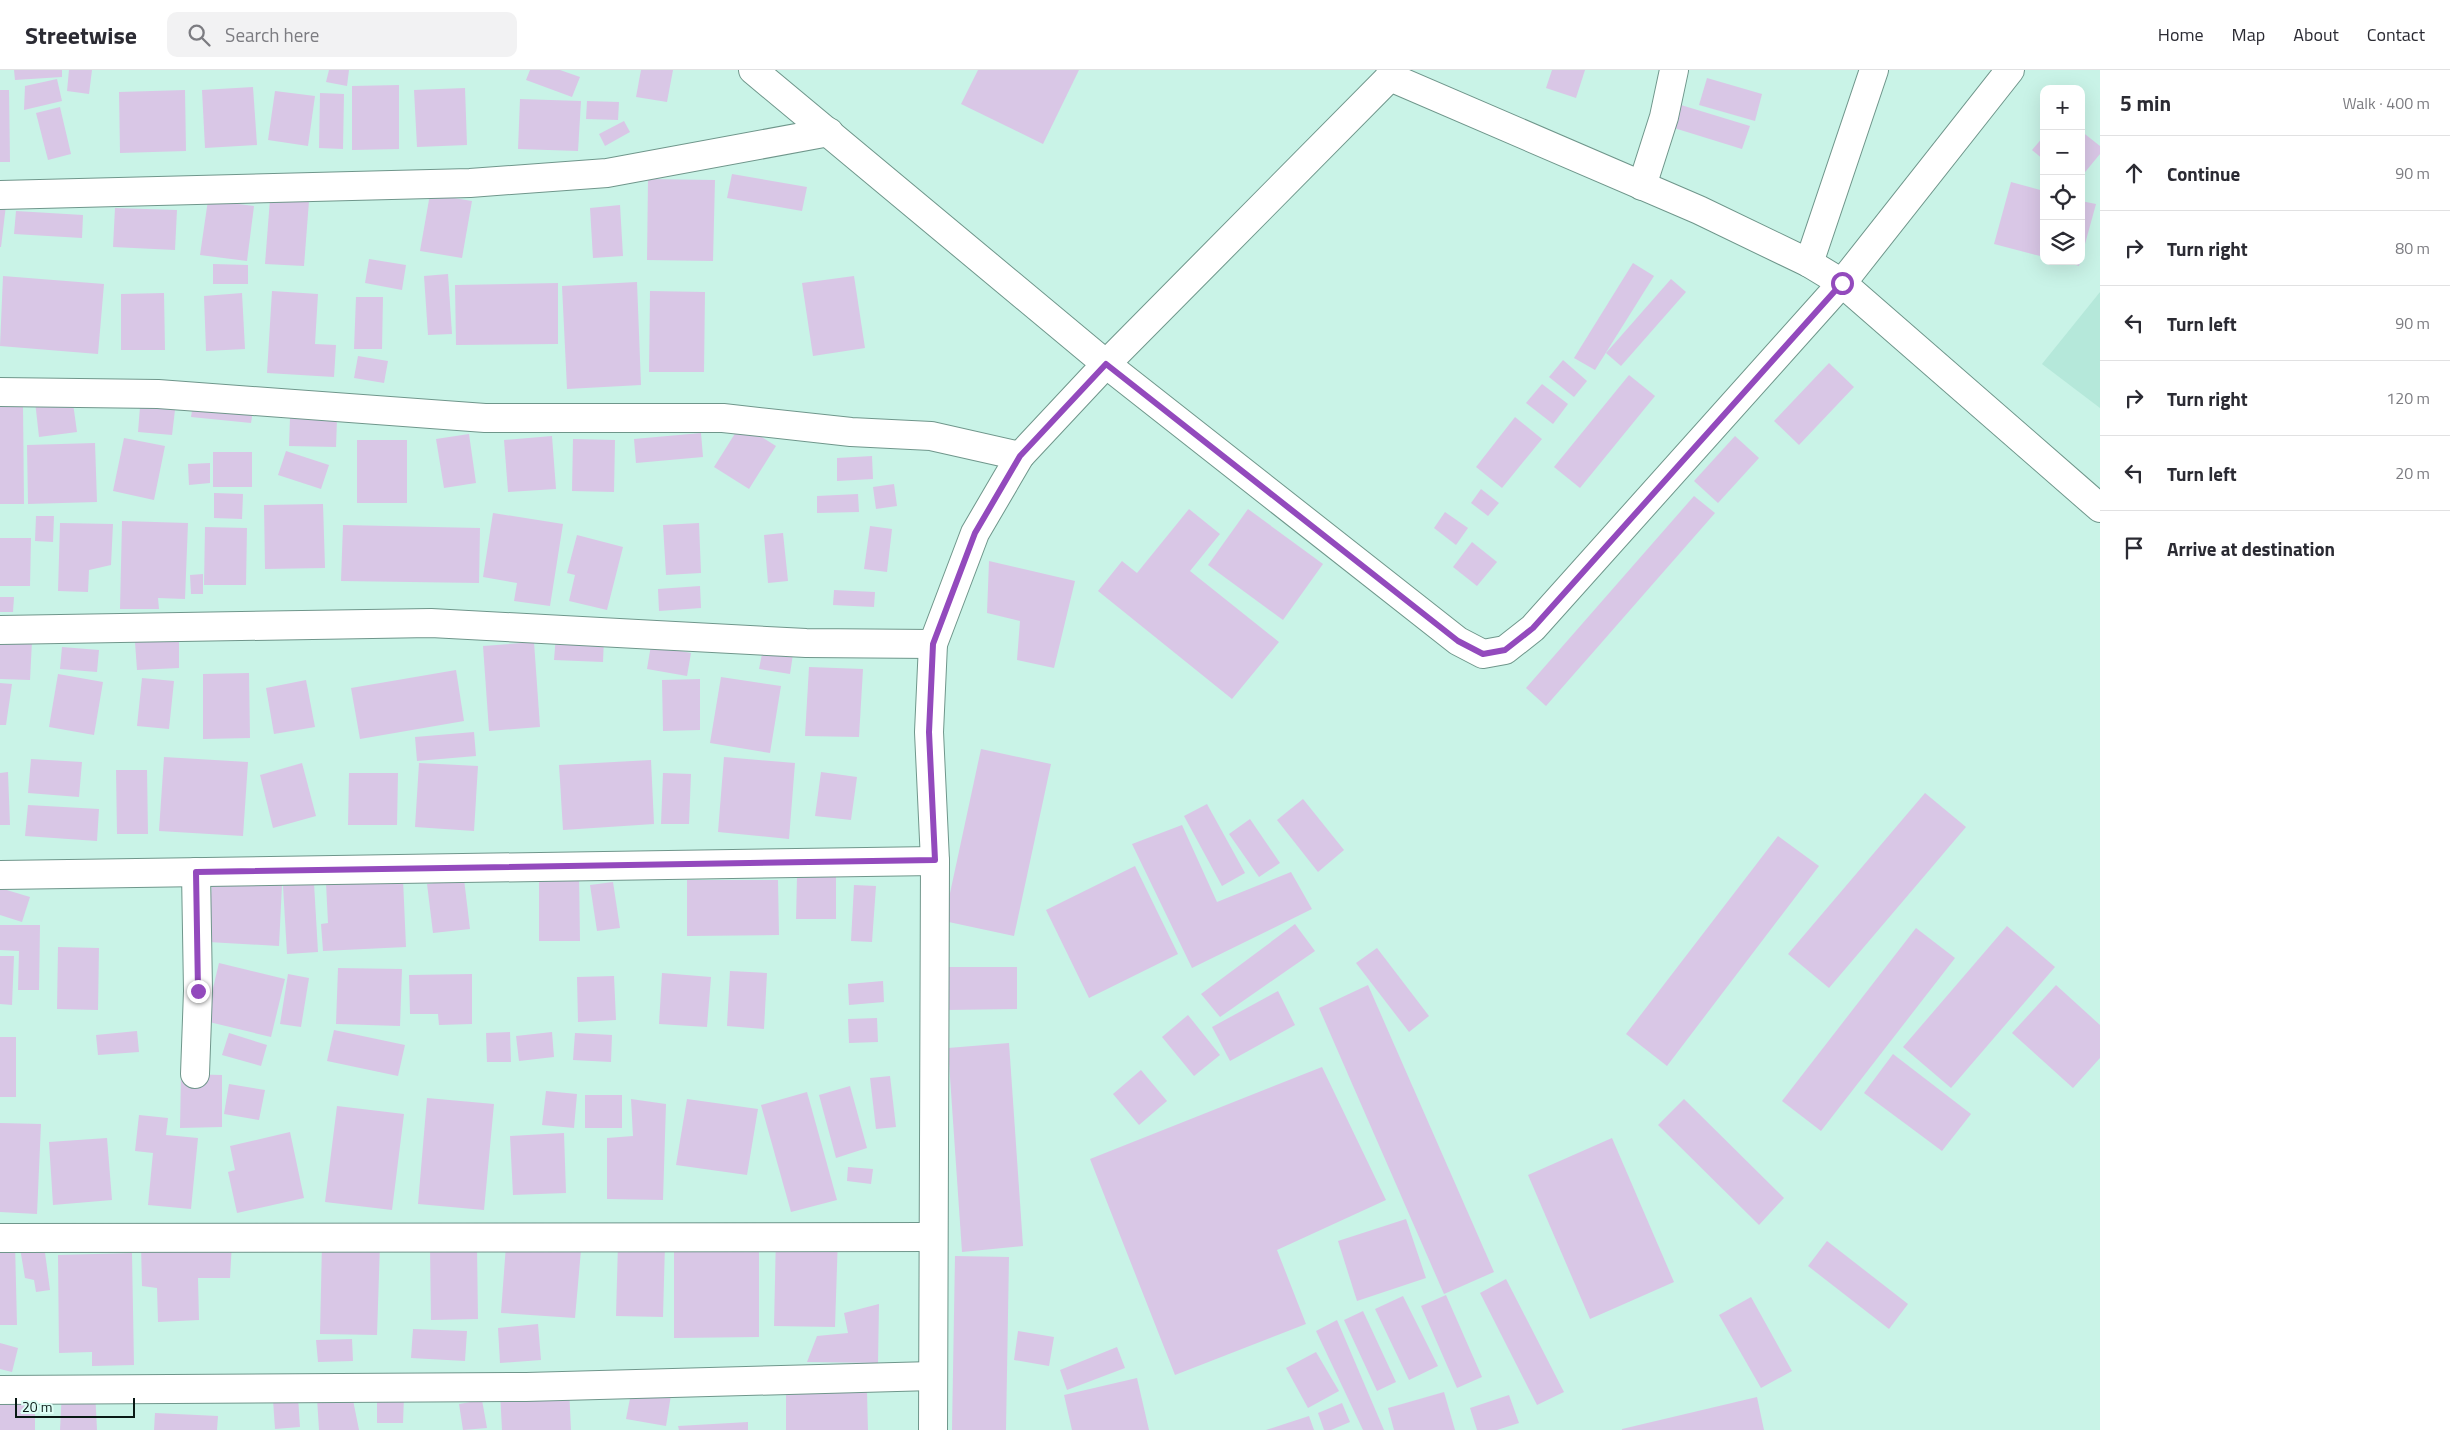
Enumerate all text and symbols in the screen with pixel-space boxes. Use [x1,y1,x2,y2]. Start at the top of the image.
search box [167,12,517,57]
text: Streetwise [25,17,137,53]
text: Search here [225,20,319,49]
icon: search [185,21,213,49]
text: Home [2158,21,2204,48]
text: Map [2232,21,2265,48]
text: About [2293,21,2339,48]
text: Contact [2367,21,2425,48]
map controls [2040,85,2085,265]
button: + [2040,85,2085,130]
text: 5 min [2120,87,2171,119]
text: Walk · 400 m [2342,91,2430,115]
button: − [2040,130,2085,175]
icon: ahead [2120,159,2148,187]
text: Continue [2167,159,2240,188]
text: 90 m [2395,161,2430,185]
button: locate [2040,175,2085,220]
button: layers [2040,220,2085,265]
icon: right [2120,234,2148,262]
text: Turn right [2167,234,2248,263]
text: 80 m [2395,236,2430,260]
route start [1831,272,1854,295]
icon: left [2120,309,2148,337]
text: Turn left [2167,309,2237,338]
text: 90 m [2395,311,2430,335]
icon: right [2120,384,2148,412]
text: Turn right [2167,384,2248,413]
text: 120 m [2386,386,2430,410]
icon: left [2120,459,2148,487]
text: Turn left [2167,459,2237,488]
text: 20 m [2395,461,2430,485]
icon: arrive [2120,534,2148,562]
text: Arrive at destination [2167,534,2335,563]
route end [187,980,210,1003]
scale bar [15,1395,135,1418]
text: 20 m [22,1396,52,1417]

